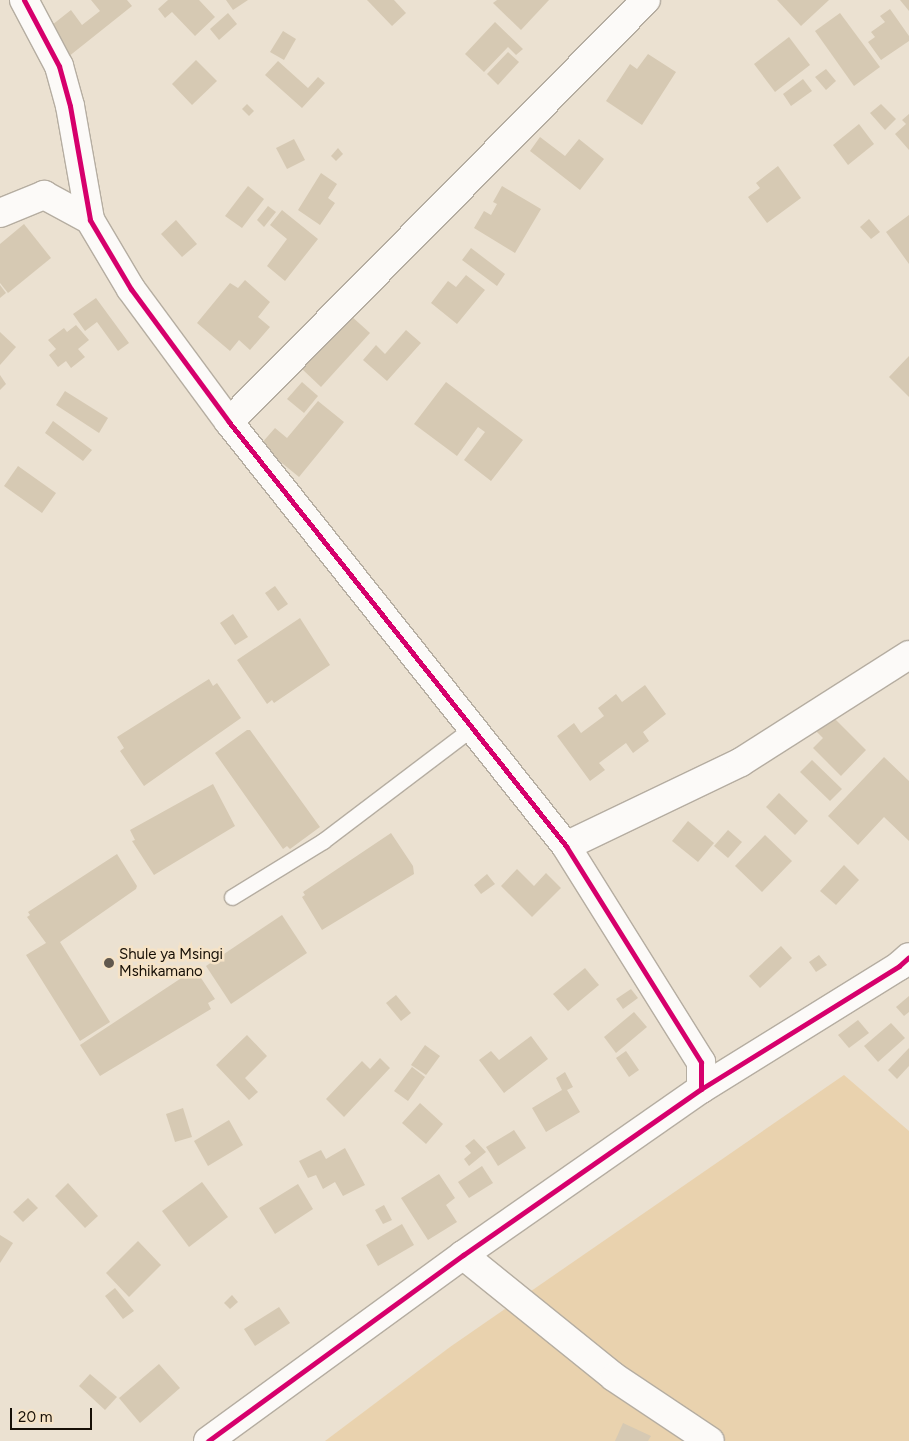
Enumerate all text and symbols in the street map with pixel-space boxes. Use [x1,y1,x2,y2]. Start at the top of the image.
place label: Shule ya Msingi Mshikamano [119,945,223,980]
marker: Shule ya Msingi Mshikamano [103,957,115,969]
scale bar [12,1398,95,1430]
text: 20 m [18,1408,52,1426]

